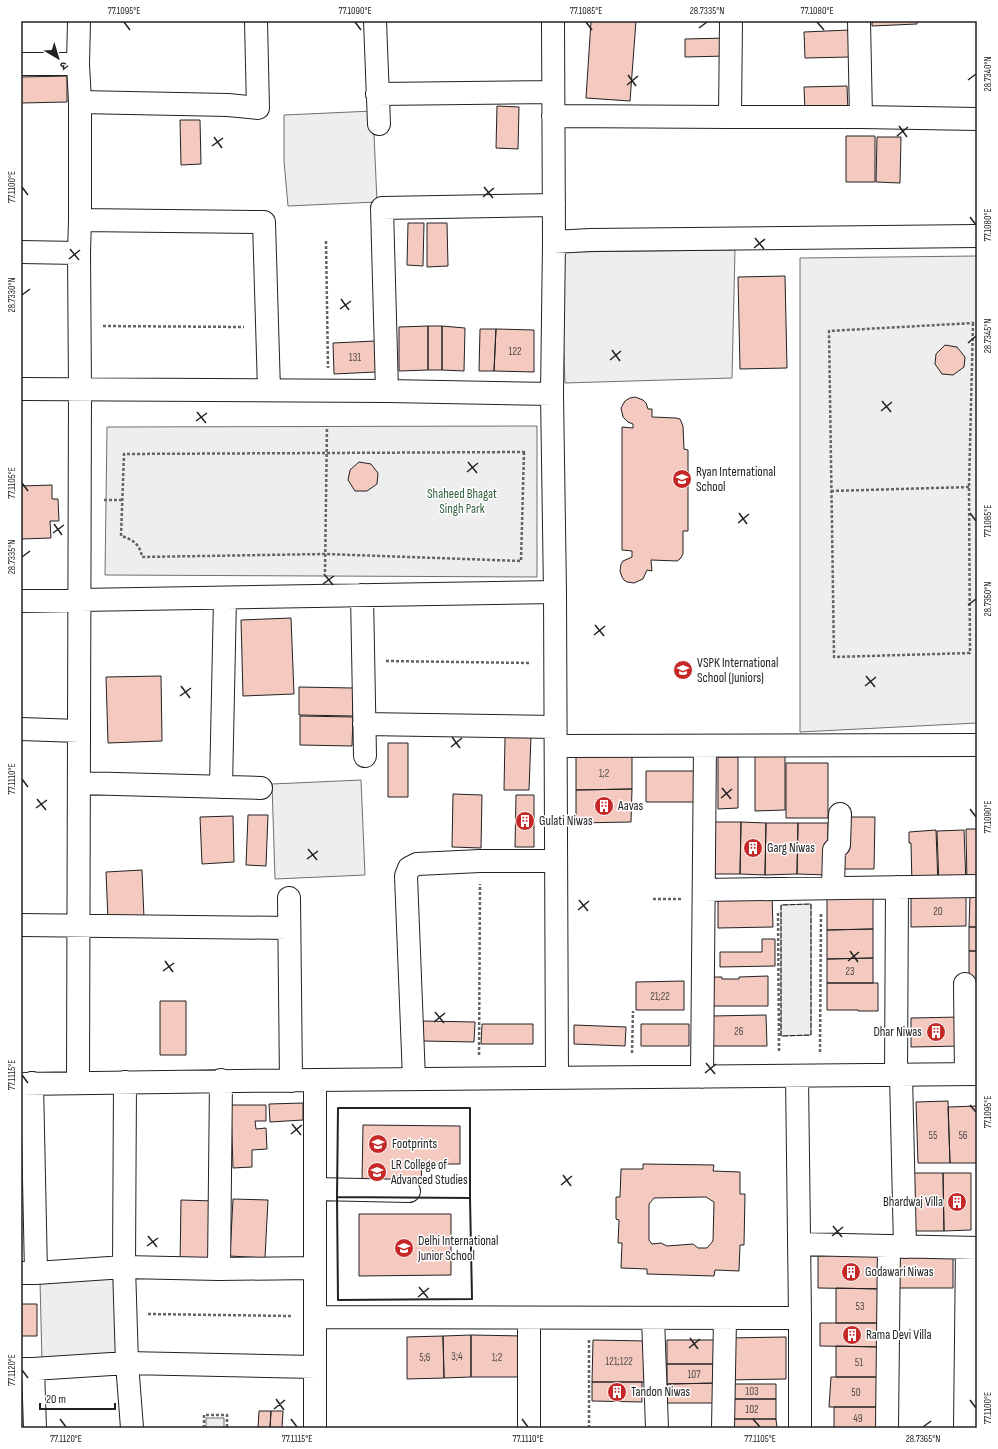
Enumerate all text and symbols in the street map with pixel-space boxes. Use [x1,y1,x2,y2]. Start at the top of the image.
text: 77.1095°E [108,5,140,17]
text: 77.1090°E [338,5,372,17]
text: 77.1085°E [570,5,602,17]
text: 28.7335°N [690,5,724,17]
text: 77.1080°E [801,5,834,17]
north arrow [38,38,78,78]
text: 28.7340°N [982,57,994,91]
text: उ [57,58,70,73]
text: 77.1100°E [6,171,18,203]
text: 77.1080°E [982,209,994,242]
text: 28.7330°N [6,278,18,312]
text: 28.7345°N [982,319,994,353]
house number: 122 [508,345,522,358]
house number: 131 [349,351,361,364]
place label: Ryan International School [696,464,776,495]
text: 77.1105°E [6,467,18,499]
school or university icon: Ryan International School [671,468,693,490]
park label: Shaheed Bhagat Singh Park [427,486,497,517]
text: 77.1085°E [982,505,994,537]
text: 28.7335°N [6,540,18,574]
text: 28.7350°N [982,582,994,616]
place label: VSPK International School (Juniors) [697,655,778,686]
school or university icon: VSPK International School (Juniors) [672,659,694,681]
text: 77.1110°E [6,763,18,795]
house number: 1;2 [599,767,610,780]
building icon: Aavas [593,795,615,817]
place label: Aavas [617,798,644,814]
text: 77.1090°E [982,800,994,834]
building icon: Gulati Niwas [514,810,536,832]
place label: Gulati Niwas [539,813,593,829]
building icon: Garg Niwas [742,837,764,859]
place label: Garg Niwas [767,840,815,856]
house number: 20 [933,905,943,918]
house number: 23 [845,965,855,978]
house number: 21;22 [650,990,670,1003]
building icon: Dhar Niwas [925,1021,947,1043]
place label: Dhar Niwas [873,1024,922,1040]
house number: 26 [734,1025,744,1038]
text: 77.1115°E [6,1060,18,1090]
text: 77.1095°E [982,1096,994,1128]
house number: 55 [929,1129,937,1142]
house number: 56 [958,1129,968,1142]
school or university icon: Footprints [367,1133,389,1155]
place label: Footprints [392,1136,438,1152]
place label: LR College of Advanced Studies [390,1157,468,1188]
school or university icon: LR College of Advanced Studies [366,1161,388,1183]
building icon: Bhardwaj Villa [946,1191,968,1213]
place label: Bhardwaj Villa [883,1194,943,1210]
place label: Delhi International Junior School [417,1233,499,1264]
school or university icon: Delhi International Junior School [393,1237,415,1259]
building icon: Godawari Niwas [840,1261,862,1283]
place label: Godawari Niwas [865,1264,934,1280]
house number: 53 [855,1300,865,1313]
building icon: Rama Devi Villa [841,1324,863,1346]
place label: Rama Devi Villa [866,1327,931,1343]
house number: 3;4 [451,1350,463,1363]
house number: 5;6 [419,1351,431,1364]
house number: 1;2 [492,1351,503,1364]
text: 77.1120°E [6,1354,18,1386]
house number: 121;122 [605,1355,633,1368]
house number: 51 [855,1356,863,1369]
house number: 107 [687,1368,701,1381]
building icon: Tandon Niwas [606,1381,628,1403]
place label: Tandon Niwas [631,1384,691,1400]
scale bar [40,1385,115,1411]
house number: 103 [745,1385,759,1398]
house number: 50 [851,1386,861,1399]
text: 20 m [46,1392,66,1407]
text: 77.1100°E [982,1392,994,1424]
house number: 102 [745,1403,759,1416]
house number: 49 [853,1412,863,1425]
text: 77.1120°E [50,1433,82,1445]
text: 77.1115°E [282,1433,312,1445]
text: 77.1110°E [512,1433,544,1445]
text: 77.1105°E [744,1433,776,1445]
text: 28.7365°N [906,1433,940,1445]

